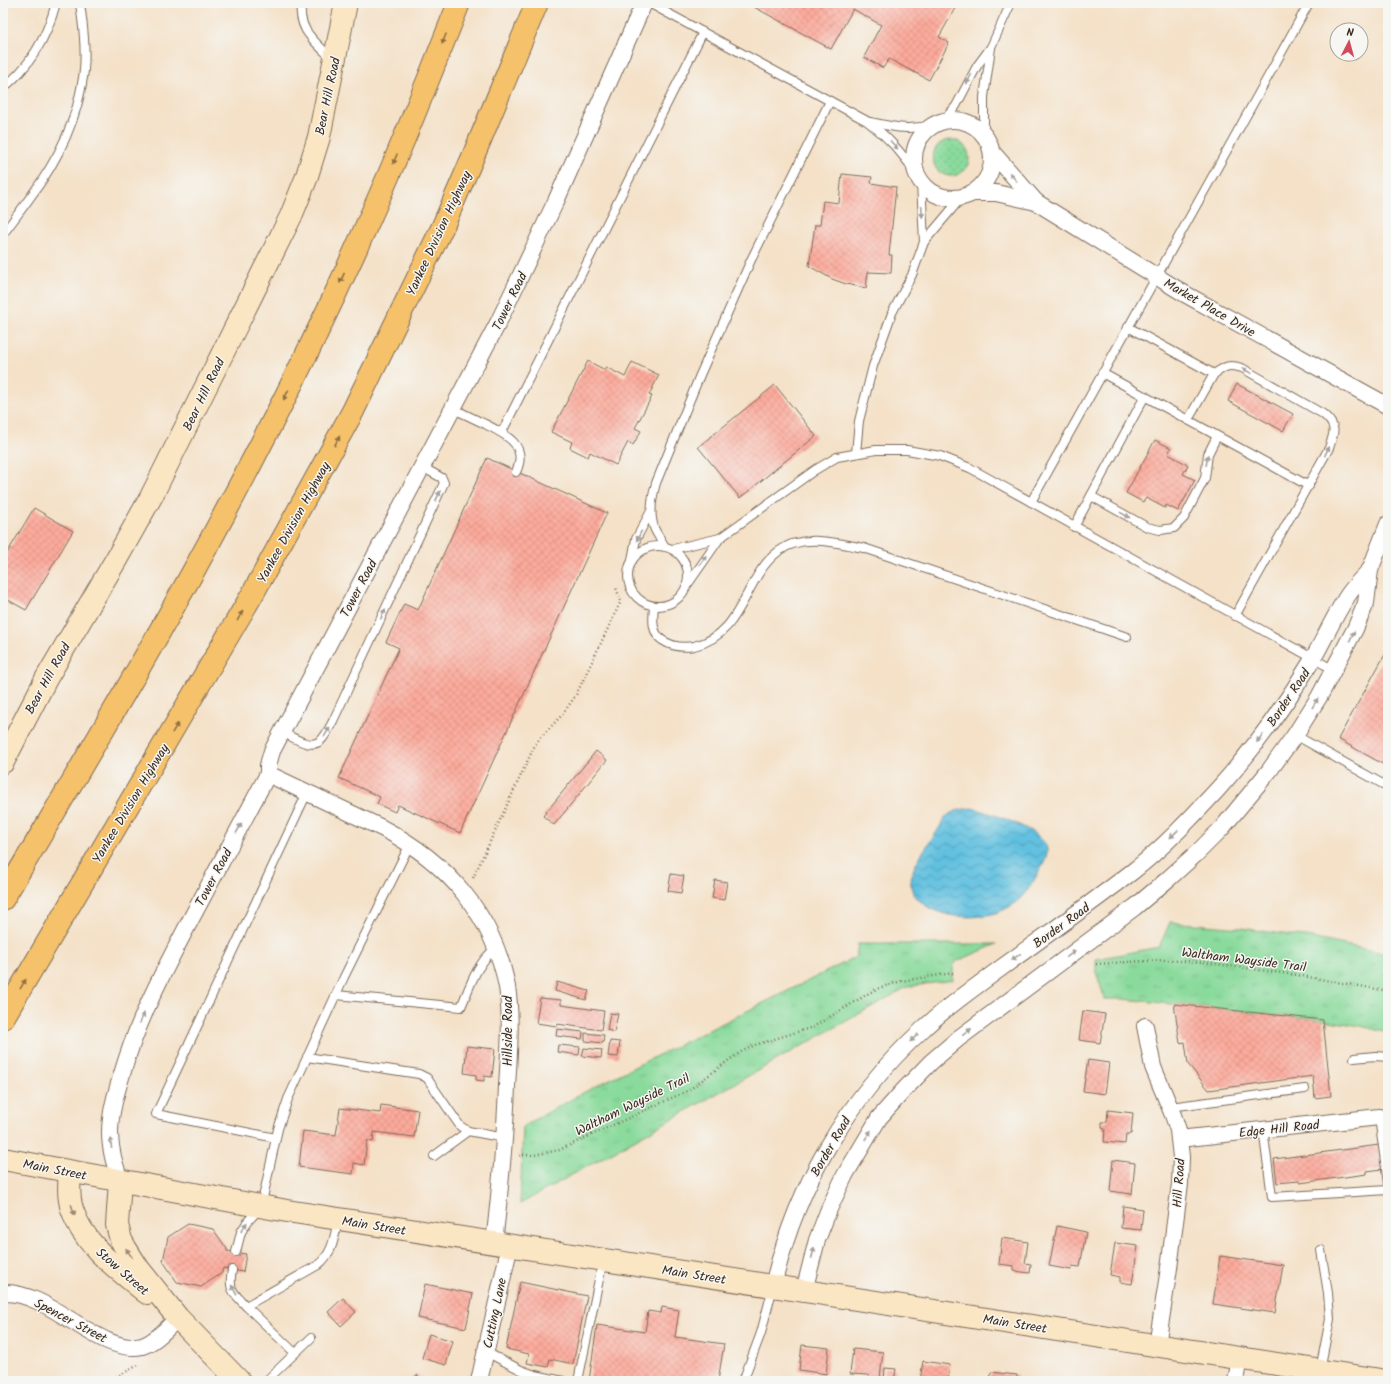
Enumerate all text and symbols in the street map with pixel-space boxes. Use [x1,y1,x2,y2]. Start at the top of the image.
north arrow [1329,22,1369,62]
text: N [1346,24,1354,42]
one-way arrow [441,34,447,45]
street label: Bear Hill Road [310,55,347,137]
one-way arrow [966,73,973,85]
one-way arrow [889,140,899,150]
one-way arrow [391,154,397,166]
street label: Yankee Division Highway [401,167,478,300]
one-way arrow [1009,172,1018,183]
one-way arrow [919,206,925,219]
street label: Tower Road [487,268,534,335]
one-way arrow [339,272,345,284]
street label: Market Place Drive [1159,273,1259,343]
street label: Bear Hill Road [178,354,231,435]
one-way arrow [1241,368,1253,374]
one-way arrow [283,390,289,401]
one-way arrow [334,435,340,447]
one-way arrow [1324,446,1330,457]
one-way arrow [1204,454,1210,466]
street label: Yankee Division Highway [252,457,337,587]
one-way arrow [435,491,441,502]
one-way arrow [1119,511,1131,518]
one-way arrow [635,530,642,542]
one-way arrow [699,555,707,566]
street label: Tower Road [335,556,384,621]
one-way arrow [380,608,386,620]
one-way arrow [237,610,244,622]
one-way arrow [1349,630,1355,641]
street label: Bear Hill Road [20,639,77,718]
street label: Border Road [1262,664,1317,731]
one-way arrow [1312,697,1319,709]
one-way arrow [171,722,178,734]
one-way arrow [323,726,330,738]
one-way arrow [1256,732,1264,743]
street label: Yankee Division Highway [87,739,176,868]
one-way arrow [236,822,243,833]
one-way arrow [1169,830,1179,839]
street label: Tower Road [190,845,239,910]
street label: Border Road [1029,898,1095,954]
street label: Waltham Wayside Trail [1180,942,1307,979]
one-way arrow [1066,950,1077,959]
one-way arrow [1011,953,1021,961]
one-way arrow [19,978,26,990]
street label: Hillside Road [498,995,519,1066]
one-way arrow [139,1011,145,1023]
one-way arrow [961,1028,972,1036]
one-way arrow [909,1033,919,1042]
street label: Waltham Wayside Trail [572,1068,694,1142]
street label: Border Road [806,1112,857,1181]
street label: Edge Hill Road [1238,1115,1321,1144]
one-way arrow [864,1130,872,1140]
one-way arrow [107,1137,114,1149]
street label: Main Street [21,1154,89,1187]
street label: Hill Road [1167,1157,1192,1209]
one-way arrow [70,1205,76,1217]
street label: Main Street [340,1211,408,1242]
one-way arrow [241,1221,248,1233]
street label: Stow Street [91,1243,154,1302]
one-way arrow [810,1247,816,1259]
one-way arrow [125,1248,132,1259]
street label: Main Street [660,1260,728,1291]
street label: Cutting Lane [478,1276,513,1350]
one-way arrow [230,1284,237,1296]
street label: Spencer Street [30,1293,111,1350]
street label: Main Street [981,1309,1049,1340]

